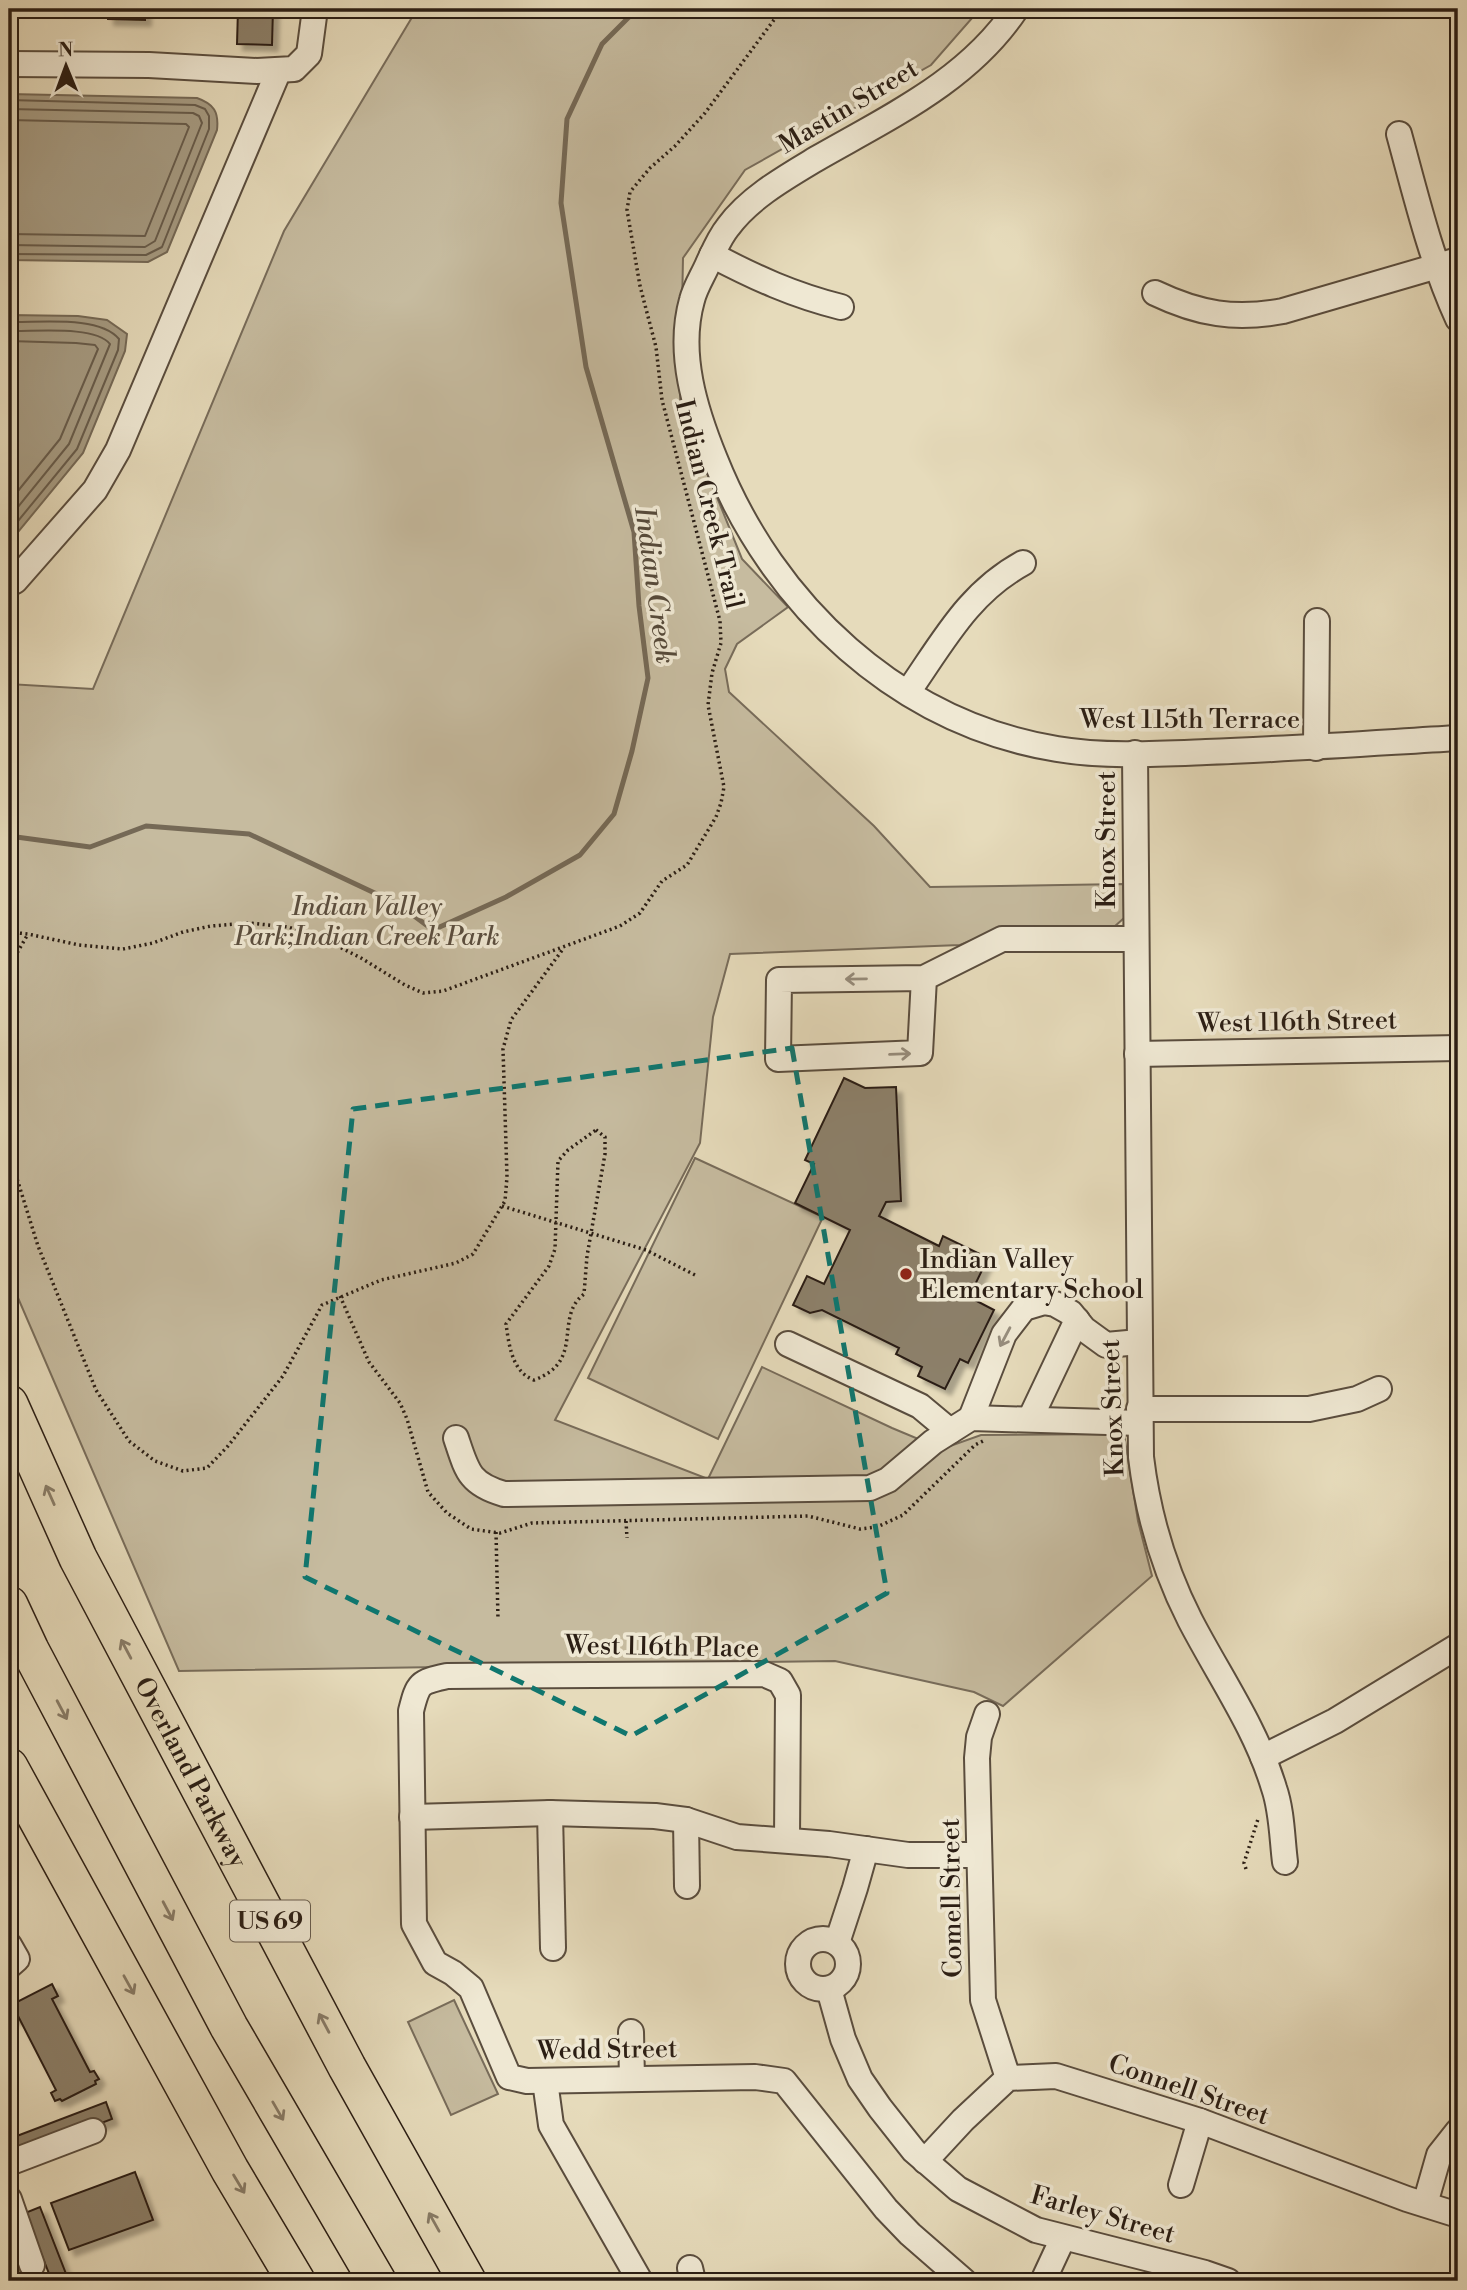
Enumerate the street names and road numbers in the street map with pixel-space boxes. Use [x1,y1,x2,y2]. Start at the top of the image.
street label: Mastin Street [773,53,924,161]
street label: Indian Creek Trail [668,396,751,612]
street label: West 115th Terrace [1079,704,1300,736]
street label: Knox Street [1091,771,1123,909]
street label: West 116th Street [1196,1004,1397,1040]
street label: Knox Street [1095,1339,1131,1477]
street label: West 116th Place [563,1629,760,1665]
street label: Overland Parkway [127,1672,254,1874]
street label: Comell Street [935,1818,969,1978]
road number: US 69 [230,1900,310,1942]
street label: Wedd Street [535,2033,678,2067]
street label: Connell Street [1104,2047,1273,2132]
street label: Farley Street [1027,2179,1179,2251]

